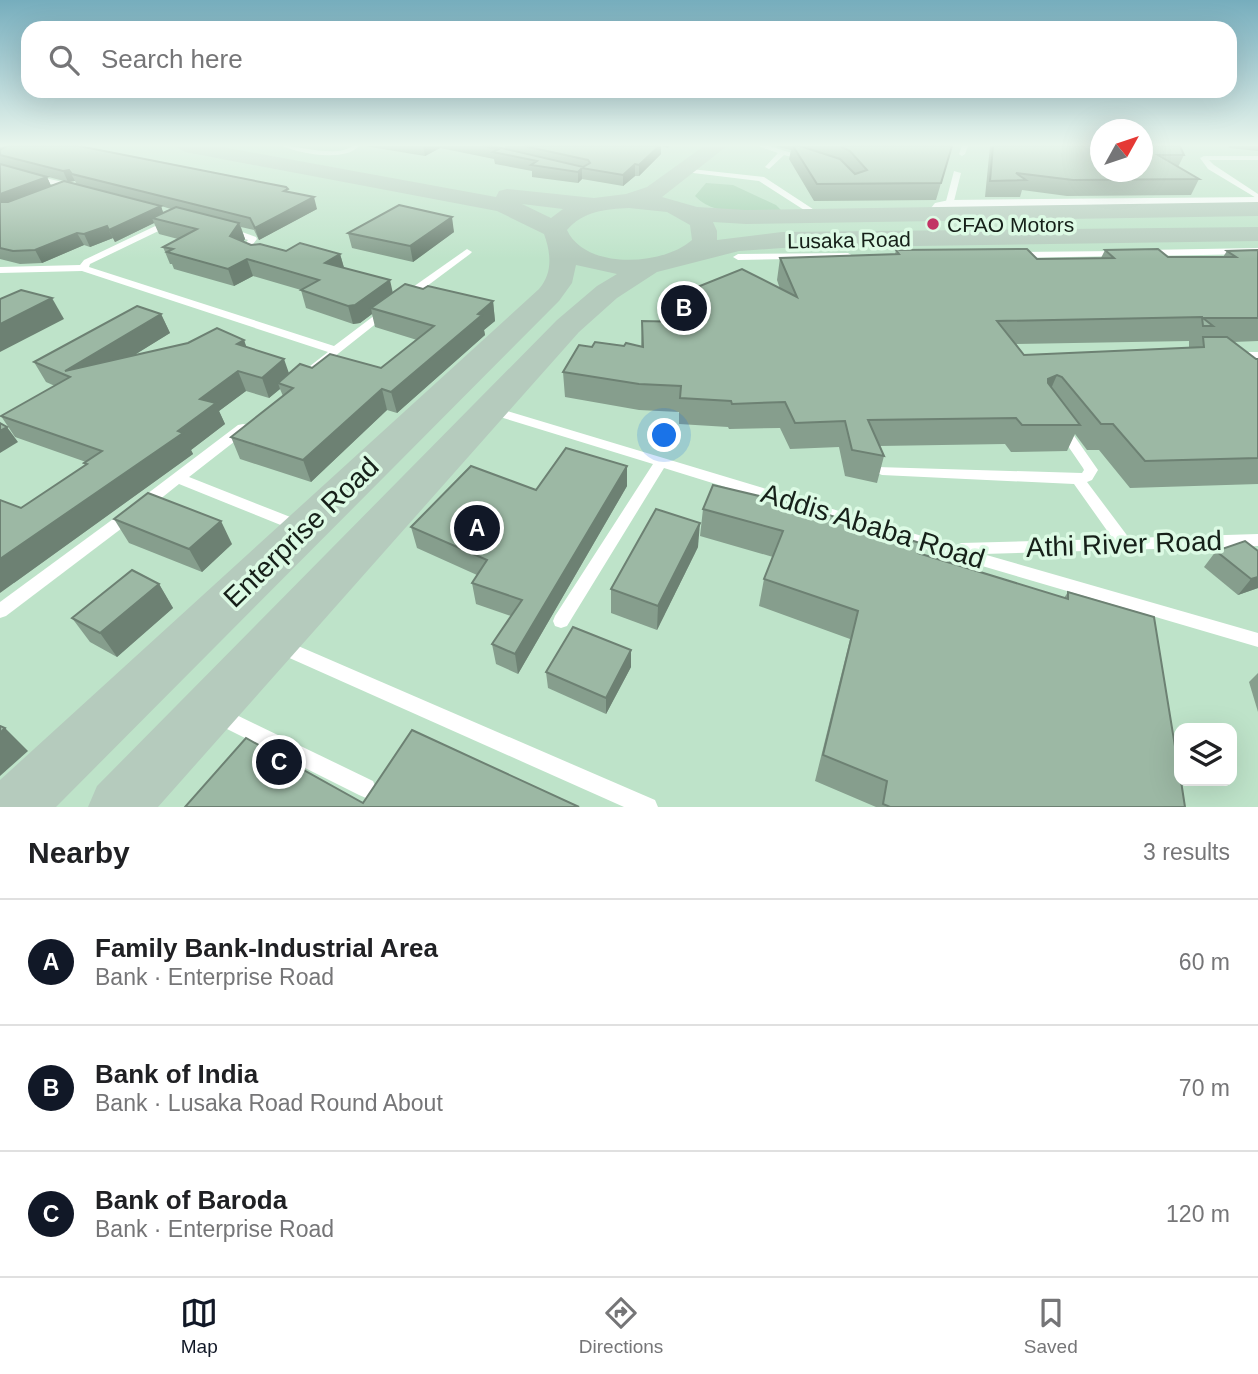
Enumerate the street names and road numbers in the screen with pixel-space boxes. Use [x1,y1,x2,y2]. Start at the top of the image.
street label: Lusaka Road [787,227,911,253]
street label: Enterprise Road [217,451,385,613]
street label: Addis Ababa Road [758,477,988,575]
street label: Athi River Road [1025,525,1223,563]

